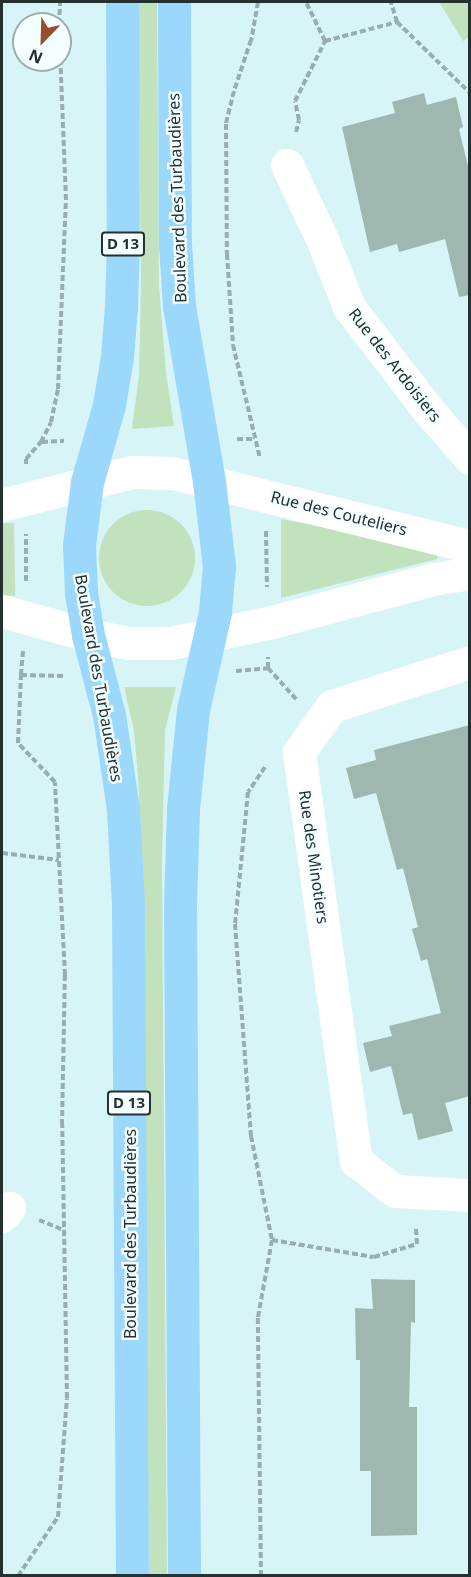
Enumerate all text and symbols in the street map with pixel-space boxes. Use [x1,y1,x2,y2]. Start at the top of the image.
north arrow [12,12,72,72]
text: N [25,44,46,69]
street label: Boulevard des Turbaudières [164,93,190,303]
road number: D 13 [100,232,146,256]
street label: Rue des Ardoisiers [345,304,445,426]
street label: Rue des Couteliers [269,487,409,539]
street label: Boulevard des Turbaudières [71,573,127,783]
street label: Rue des Minotiers [295,789,333,925]
road number: D 13 [106,1091,152,1115]
street label: Boulevard des Turbaudières [120,1129,140,1339]

